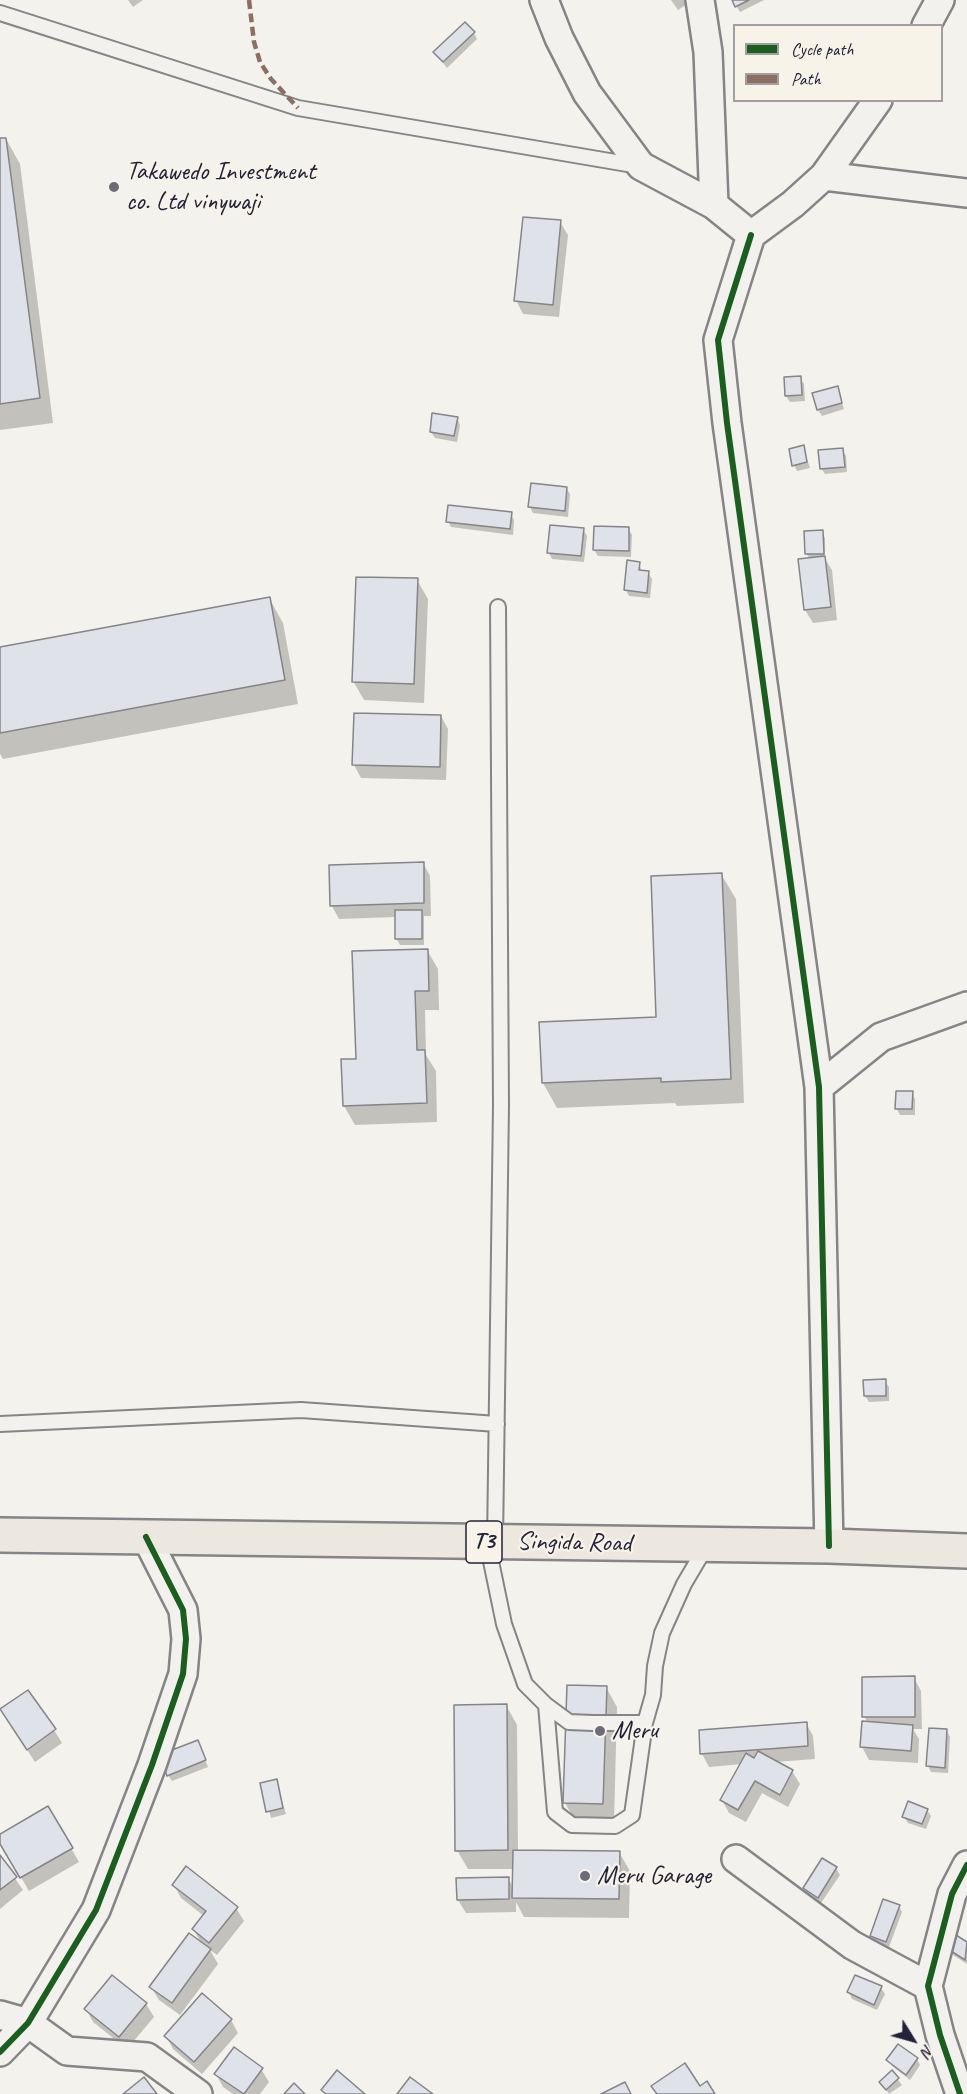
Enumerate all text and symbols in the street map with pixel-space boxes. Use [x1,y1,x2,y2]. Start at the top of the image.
legend [733,24,943,102]
text: Cycle path [791,38,853,60]
text: Path [791,68,821,90]
place label: Takawedo Investment co. Ltd vinywaji [126,156,315,218]
marker: Takawedo Investment co. Ltd vinywaji [107,180,121,194]
road number: T3 [466,1521,502,1563]
street label: Singida Road [516,1526,632,1560]
place label: Meru [612,1715,658,1747]
marker: Meru [593,1724,607,1738]
place label: Meru Garage [597,1860,711,1892]
marker: Meru Garage [578,1869,592,1883]
north arrow [883,2010,943,2070]
text: N [916,2041,938,2061]

